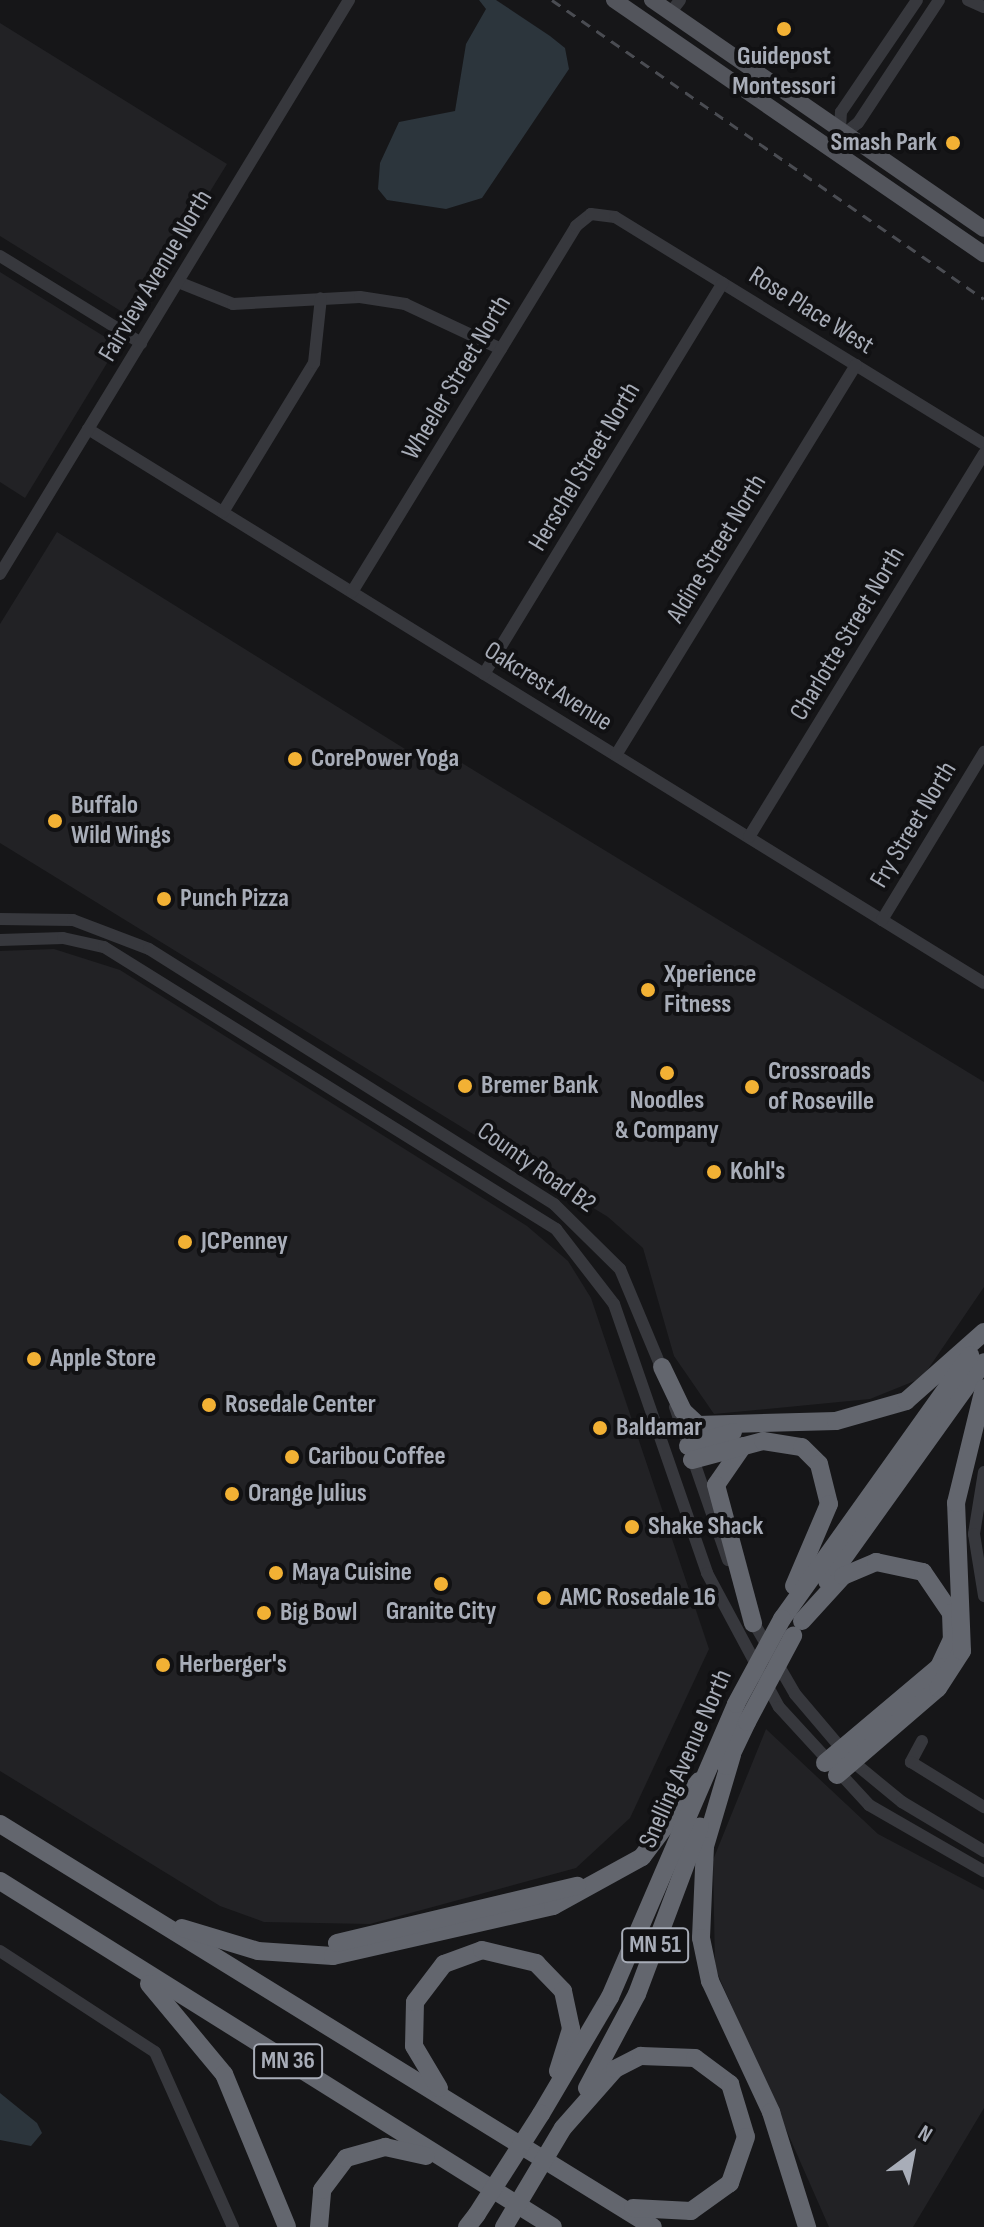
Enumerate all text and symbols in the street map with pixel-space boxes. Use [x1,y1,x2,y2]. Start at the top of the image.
marker: Guidepost Montessori [775,20,793,38]
place label: Guidepost Montessori [732,41,836,102]
place label: Smash Park [831,127,937,159]
marker: Smash Park [944,134,962,152]
street label: Fairview Avenue North [93,185,219,367]
street label: Rose Place West [743,260,879,362]
street label: Wheeler Street North [396,290,518,466]
street label: Herschel Street North [522,377,648,557]
street label: Aldine Street North [660,469,774,629]
street label: Charlotte Street North [784,542,912,726]
street label: Oakcrest Avenue [478,635,618,739]
place label: CorePower Yoga [311,743,459,775]
marker: CorePower Yoga [286,750,304,768]
street label: Fry Street North [864,756,964,894]
place label: Buffalo Wild Wings [71,790,171,852]
marker: Buffalo Wild Wings [46,812,64,830]
place label: Punch Pizza [180,883,289,915]
marker: Punch Pizza [155,890,173,908]
place label: Xperience Fitness [664,959,756,1020]
marker: Xperience Fitness [639,981,657,999]
place label: Crossroads of Roseville [768,1056,874,1118]
marker: Noodles & Company [658,1064,676,1082]
place label: Bremer Bank [481,1070,598,1102]
marker: Bremer Bank [456,1077,474,1095]
marker: Crossroads of Roseville [743,1078,761,1096]
place label: Noodles & Company [615,1085,719,1146]
street label: County Road B2 [471,1116,601,1220]
place label: Kohl's [730,1156,785,1188]
marker: Kohl's [705,1163,723,1181]
place label: JCPenney [201,1226,288,1258]
marker: JCPenney [176,1233,194,1251]
place label: Apple Store [50,1343,156,1375]
marker: Apple Store [25,1350,43,1368]
place label: Rosedale Center [225,1389,376,1421]
marker: Rosedale Center [200,1396,218,1414]
place label: Baldamar [616,1412,702,1444]
marker: Baldamar [591,1419,609,1437]
place label: Caribou Coffee [308,1441,446,1473]
marker: Caribou Coffee [283,1448,301,1466]
place label: Orange Julius [248,1478,367,1510]
marker: Orange Julius [223,1485,241,1503]
place label: Shake Shack [648,1511,763,1543]
marker: Shake Shack [623,1518,641,1536]
place label: Maya Cuisine [292,1557,412,1589]
marker: Maya Cuisine [267,1564,285,1582]
marker: Granite City [432,1575,450,1593]
place label: AMC Rosedale 16 [560,1582,716,1614]
marker: AMC Rosedale 16 [535,1589,553,1607]
place label: Granite City [386,1596,496,1628]
place label: Big Bowl [280,1597,357,1629]
marker: Big Bowl [255,1604,273,1622]
place label: Herberger's [179,1649,287,1681]
marker: Herberger's [154,1656,172,1674]
street label: Snelling Avenue North [633,1665,739,1853]
road number: MN 51 [621,1925,689,1965]
road number: MN 36 [252,2041,324,2081]
north arrow [872,2115,952,2195]
text: N [913,2120,937,2149]

